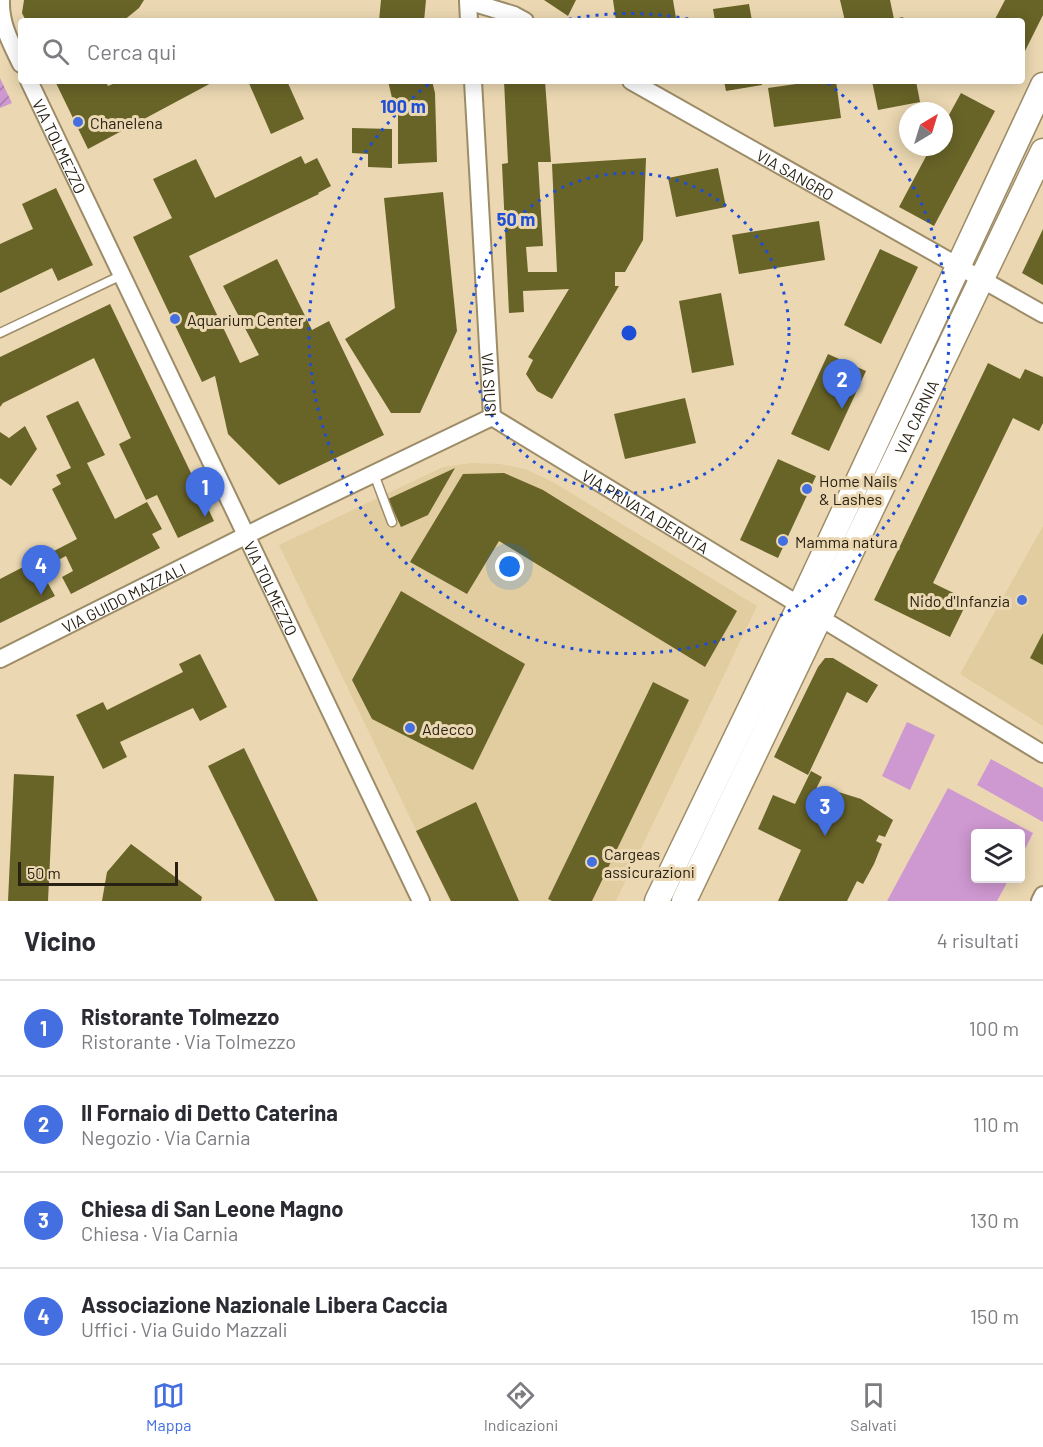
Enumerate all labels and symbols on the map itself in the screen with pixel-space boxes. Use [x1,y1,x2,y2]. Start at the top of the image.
text: 100 m [380,95,426,117]
street label: VIA TOLMEZZO [29,96,91,196]
north arrow [899,102,953,156]
place label: Chanelena [90,113,163,132]
marker: Chanelena [71,115,85,129]
street label: VIA SANGRO [753,145,838,203]
text: 50 m [497,208,535,230]
place label: Aquarium Center [187,310,304,329]
marker: Aquarium Center [168,312,182,326]
centre of rings [619,323,639,343]
street label: VIA SIUSI [479,352,501,417]
pin: 2 [822,360,862,409]
street label: VIA CARNIA [890,376,942,457]
street label: VIA PRIVATA DERUTA [579,465,713,557]
pin: 1 [186,468,224,517]
place label: Home Nails & Lashes [819,471,897,508]
marker: Home Nails & Lashes [800,482,814,496]
place label: Mamma natura [795,532,898,551]
marker: Mamma natura [776,534,790,548]
street label: VIA TOLMEZZO [241,538,302,638]
pin: 4 [22,546,60,595]
your location [495,552,524,581]
street label: VIA GUIDO MAZZALI [58,558,188,636]
place label: Nido d'Infanzia [909,591,1010,610]
marker: Nido d'Infanzia [1015,593,1029,607]
place label: Adecco [422,719,474,738]
marker: Adecco [403,721,417,735]
pin: 3 [806,786,844,836]
place label: Cargeas assicurazioni [604,844,695,881]
marker: Cargeas assicurazioni [585,855,599,869]
scale bar [18,859,178,886]

